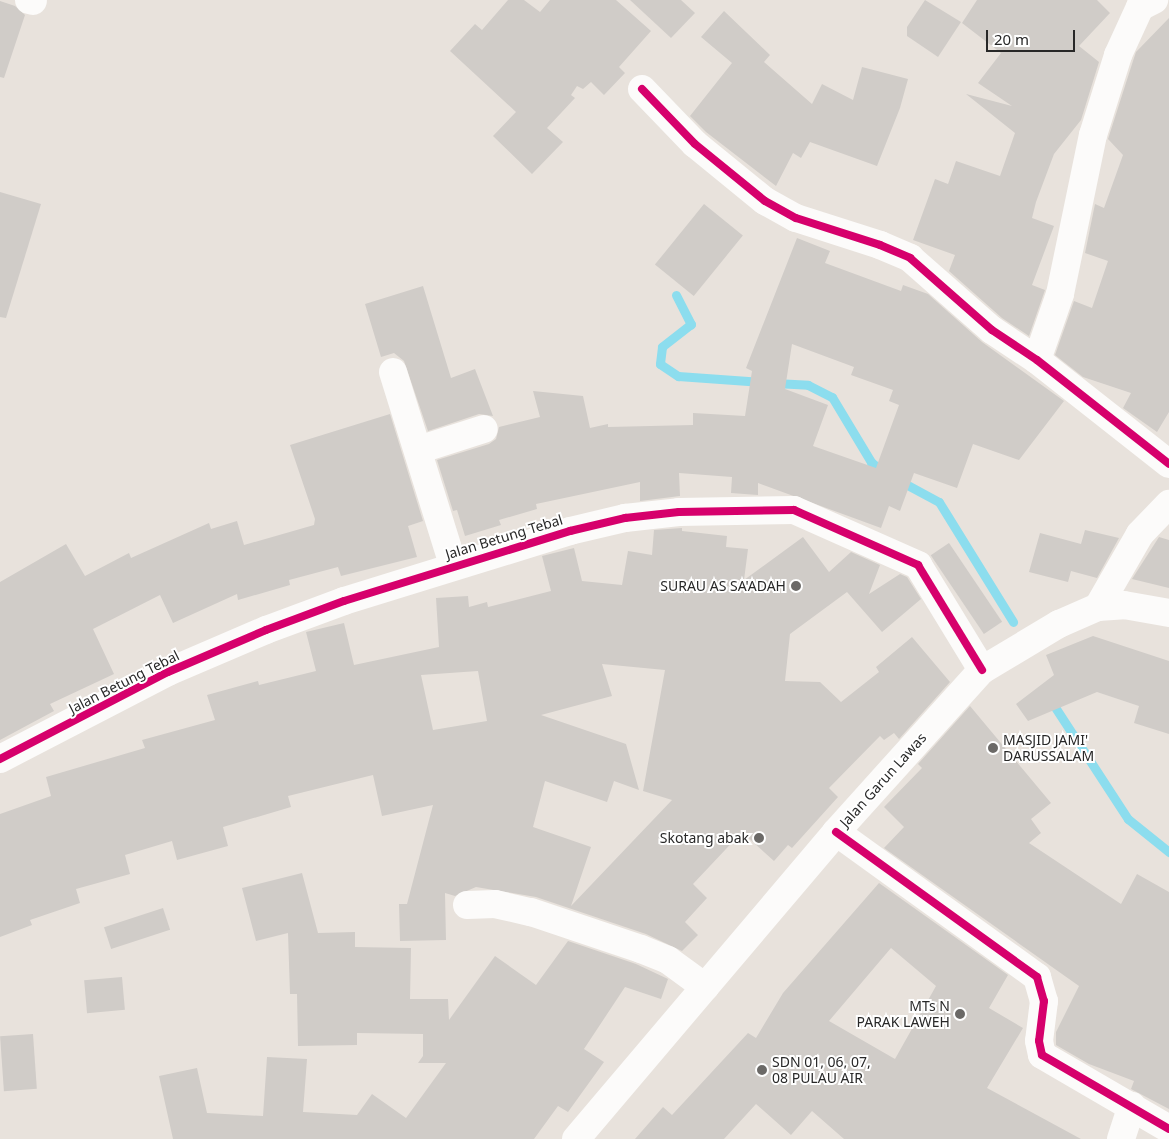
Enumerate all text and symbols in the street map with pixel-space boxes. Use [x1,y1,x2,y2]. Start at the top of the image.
scale bar [989,20,1078,52]
text: 20 m [994,29,1029,49]
street label: Jalan Betung Tebal [443,511,565,563]
place label: SURAU AS SA'ADAH [660,578,786,594]
marker: SURAU AS SA'ADAH [790,580,802,592]
street label: Jalan Betung Tebal [66,647,182,717]
street label: Jalan Garun Lawas [836,729,930,831]
place label: MASJID JAMI' DARUSSALAM [1003,732,1094,764]
marker: MASJID JAMI' DARUSSALAM [987,742,999,754]
place label: Skotang abak [660,830,749,846]
marker: Skotang abak [753,832,765,844]
place label: MTs N PARAK LAWEH [856,998,950,1030]
marker: MTs N PARAK LAWEH [954,1008,966,1020]
place label: SDN 01, 06, 07, 08 PULAU AIR [772,1054,871,1086]
marker: SDN 01, 06, 07, 08 PULAU AIR [756,1064,768,1076]

